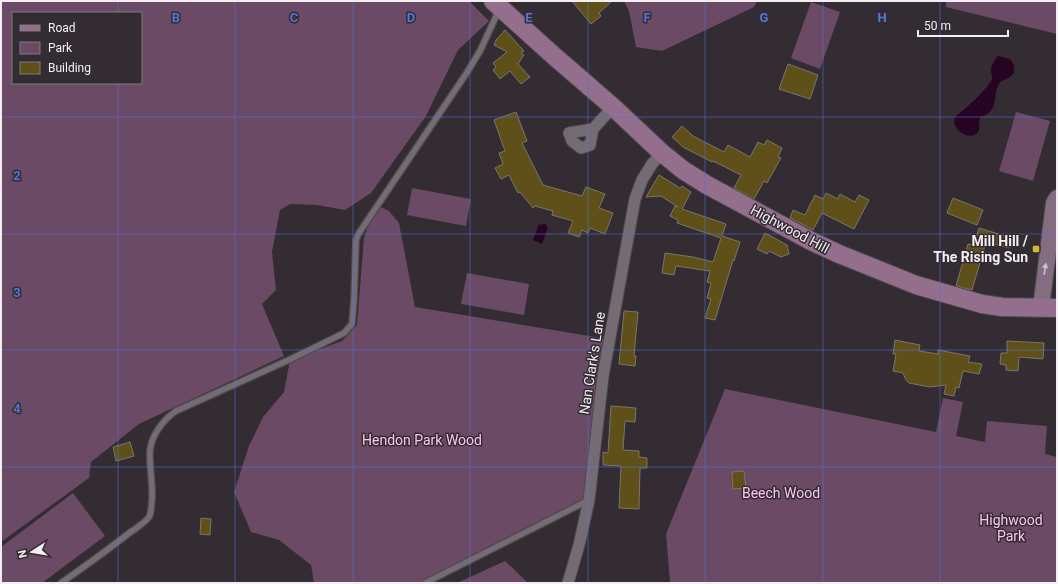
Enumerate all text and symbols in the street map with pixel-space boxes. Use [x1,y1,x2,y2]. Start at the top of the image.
text: B [172,10,180,25]
text: C [290,10,299,25]
text: D [407,10,415,25]
text: E [525,10,533,25]
text: F [643,10,651,25]
text: G [760,10,769,25]
text: H [877,10,887,25]
legend [12,12,142,84]
scale bar [918,12,1008,38]
text: 50 m [924,19,951,33]
text: Road [48,21,76,35]
text: Park [48,41,73,55]
text: Building [48,61,91,75]
text: 2 [13,168,21,183]
street label: Highwood Hill [748,202,832,256]
place label: Mill Hill / The Rising Sun [933,233,1029,265]
marker: Mill Hill / The Rising Sun [1031,244,1041,254]
one-way arrow [1042,263,1048,275]
text: 3 [13,285,21,300]
street label: Nan Clark's Lane [576,311,608,415]
text: 4 [13,401,21,416]
park label: Hendon Park Wood [362,432,482,448]
park label: Beech Wood [742,485,820,501]
park label: Highwood Park [979,512,1043,544]
north arrow [12,532,52,572]
text: N [15,549,30,559]

